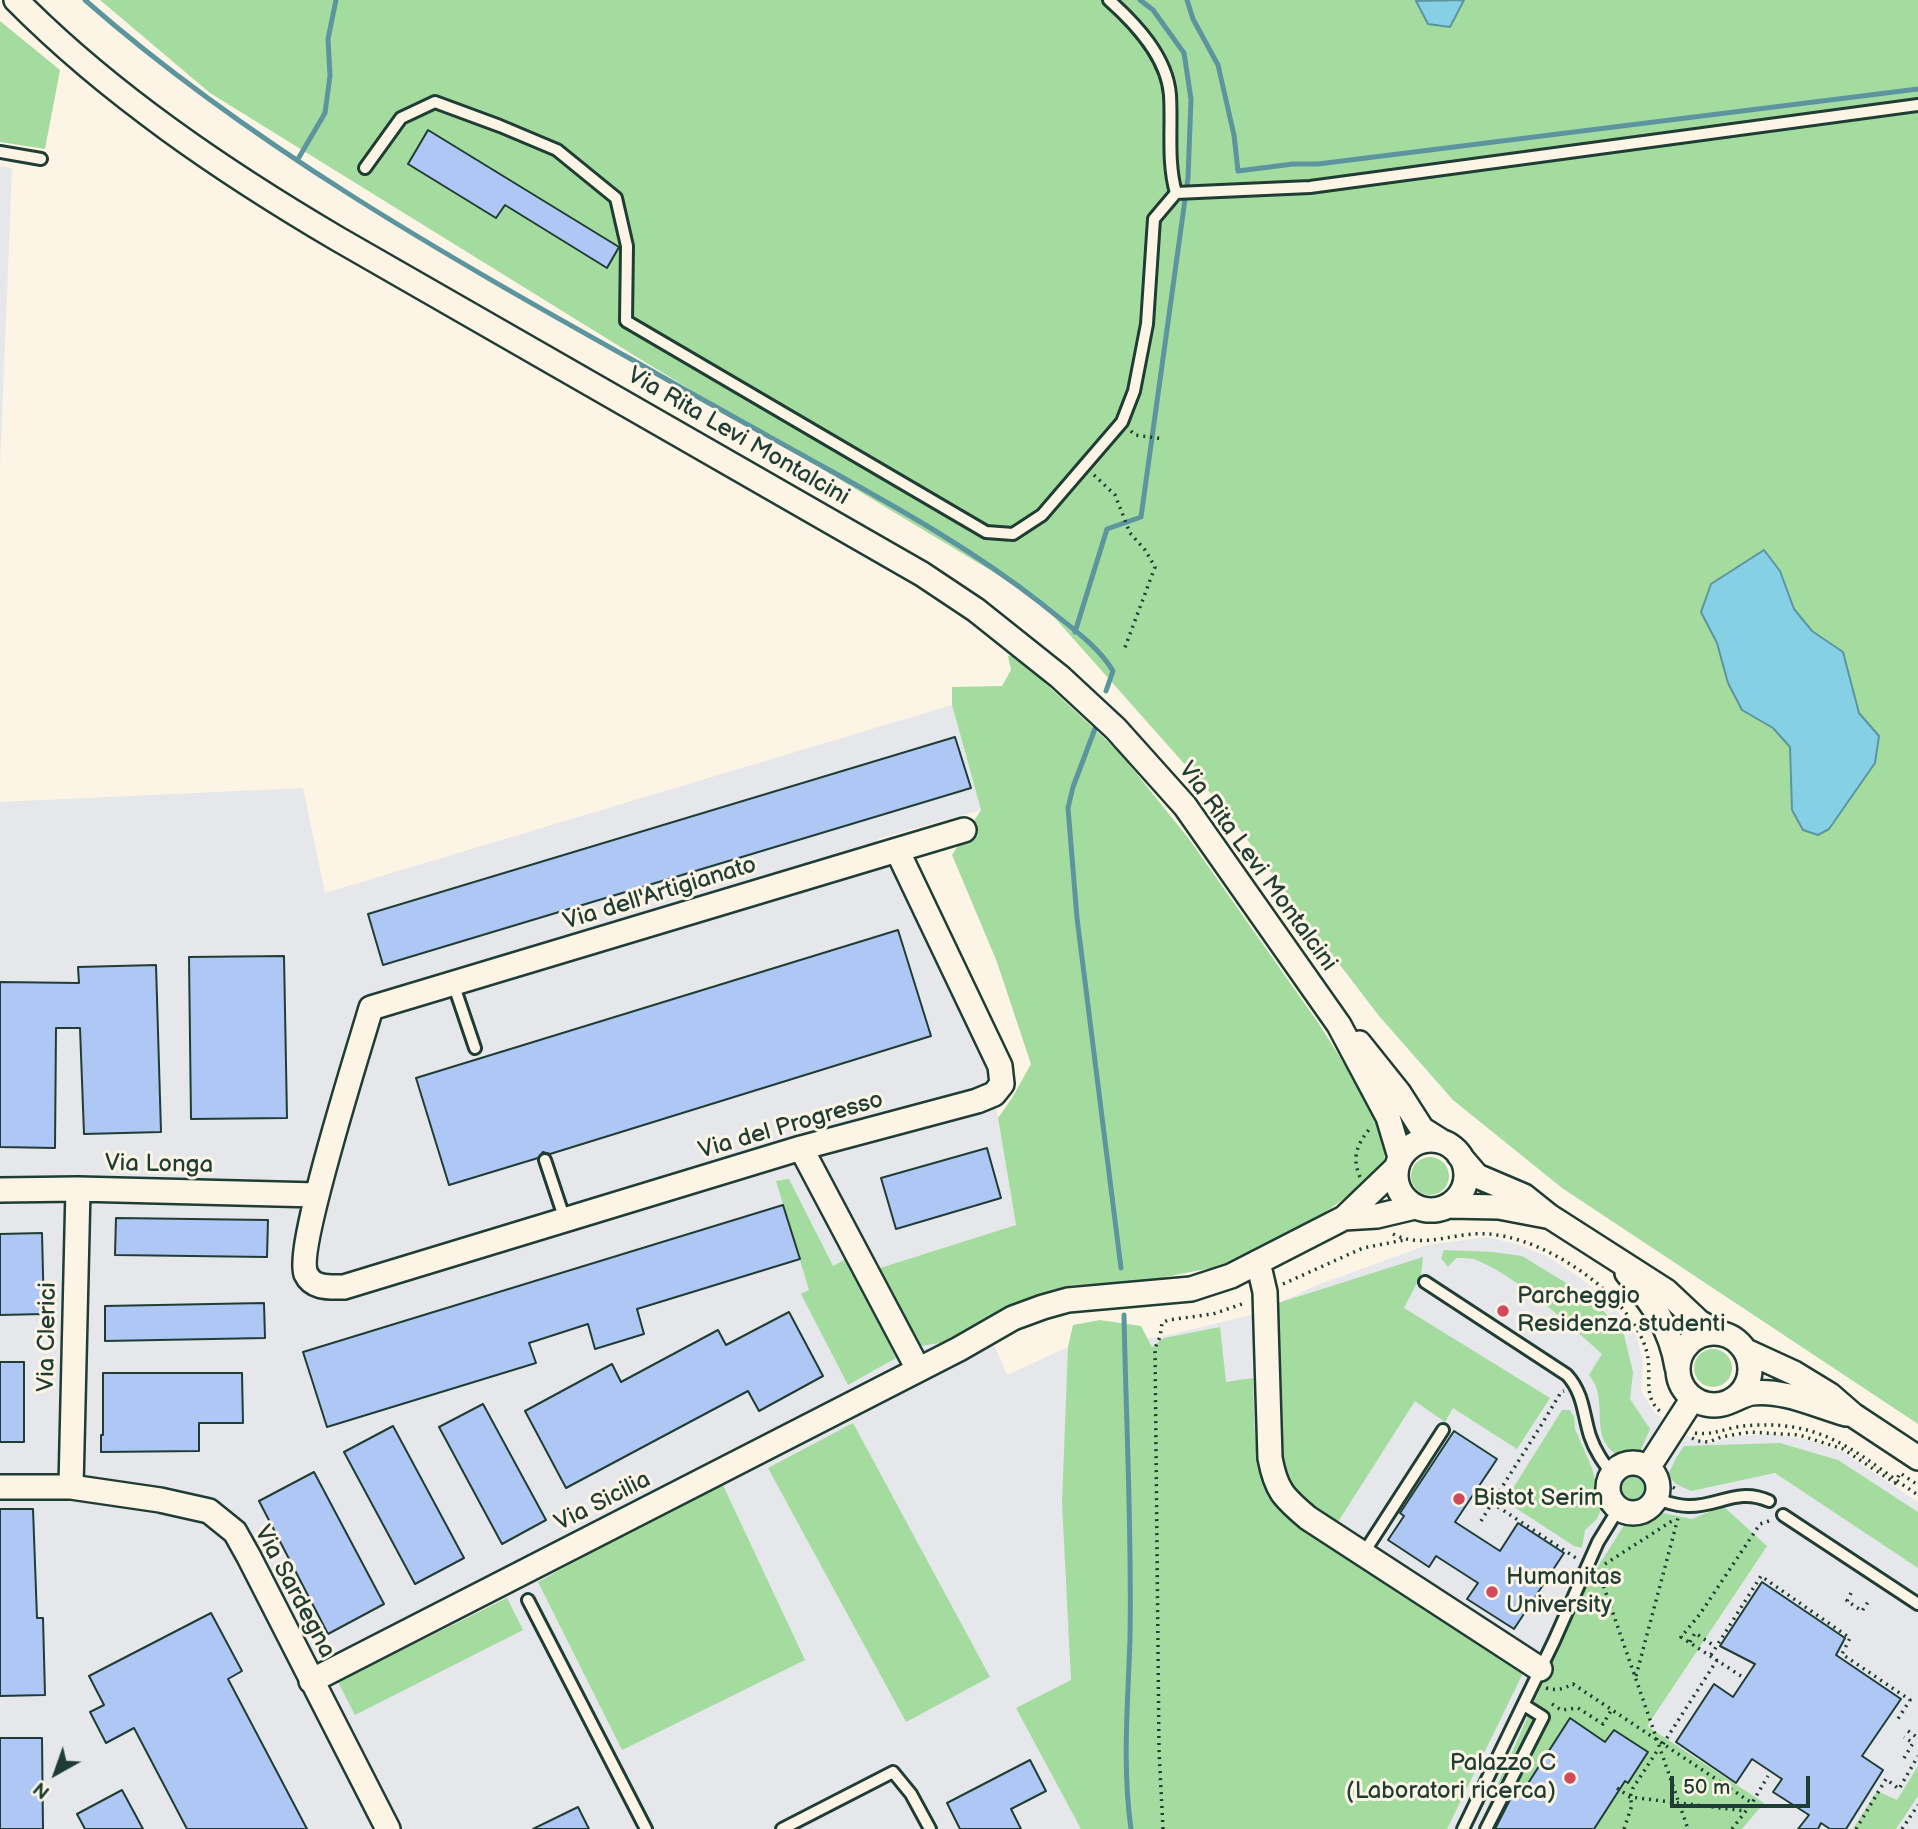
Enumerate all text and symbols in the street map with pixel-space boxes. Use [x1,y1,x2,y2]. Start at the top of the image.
street label: Via Rita Levi Montalcini [622,362,854,512]
street label: Via Rita Levi Montalcini [1171,757,1343,977]
street label: Via dell'Artigianato [560,851,760,937]
street label: Via del Progresso [695,1086,887,1166]
street label: Via Longa [105,1150,213,1180]
street label: Via Clerici [33,1282,63,1392]
place label: Parcheggio Residenza studenti [1517,1283,1726,1339]
marker: Parcheggio Residenza studenti [1495,1303,1511,1319]
street label: Via Sicilia [550,1466,656,1538]
place label: Bistot Serim [1473,1485,1604,1513]
marker: Bistot Serim [1451,1491,1467,1507]
street label: Via Sardegna [247,1521,341,1663]
place label: Humanitas University [1506,1564,1622,1620]
marker: Humanitas University [1484,1584,1500,1600]
north arrow [21,1738,91,1808]
place label: Palazzo C (Laboratori ricerca) [1346,1750,1556,1806]
scale bar [1673,1762,1813,1806]
marker: Palazzo C (Laboratori ricerca) [1562,1770,1578,1786]
text: 50 m [1683,1775,1730,1800]
text: N [29,1776,55,1803]

